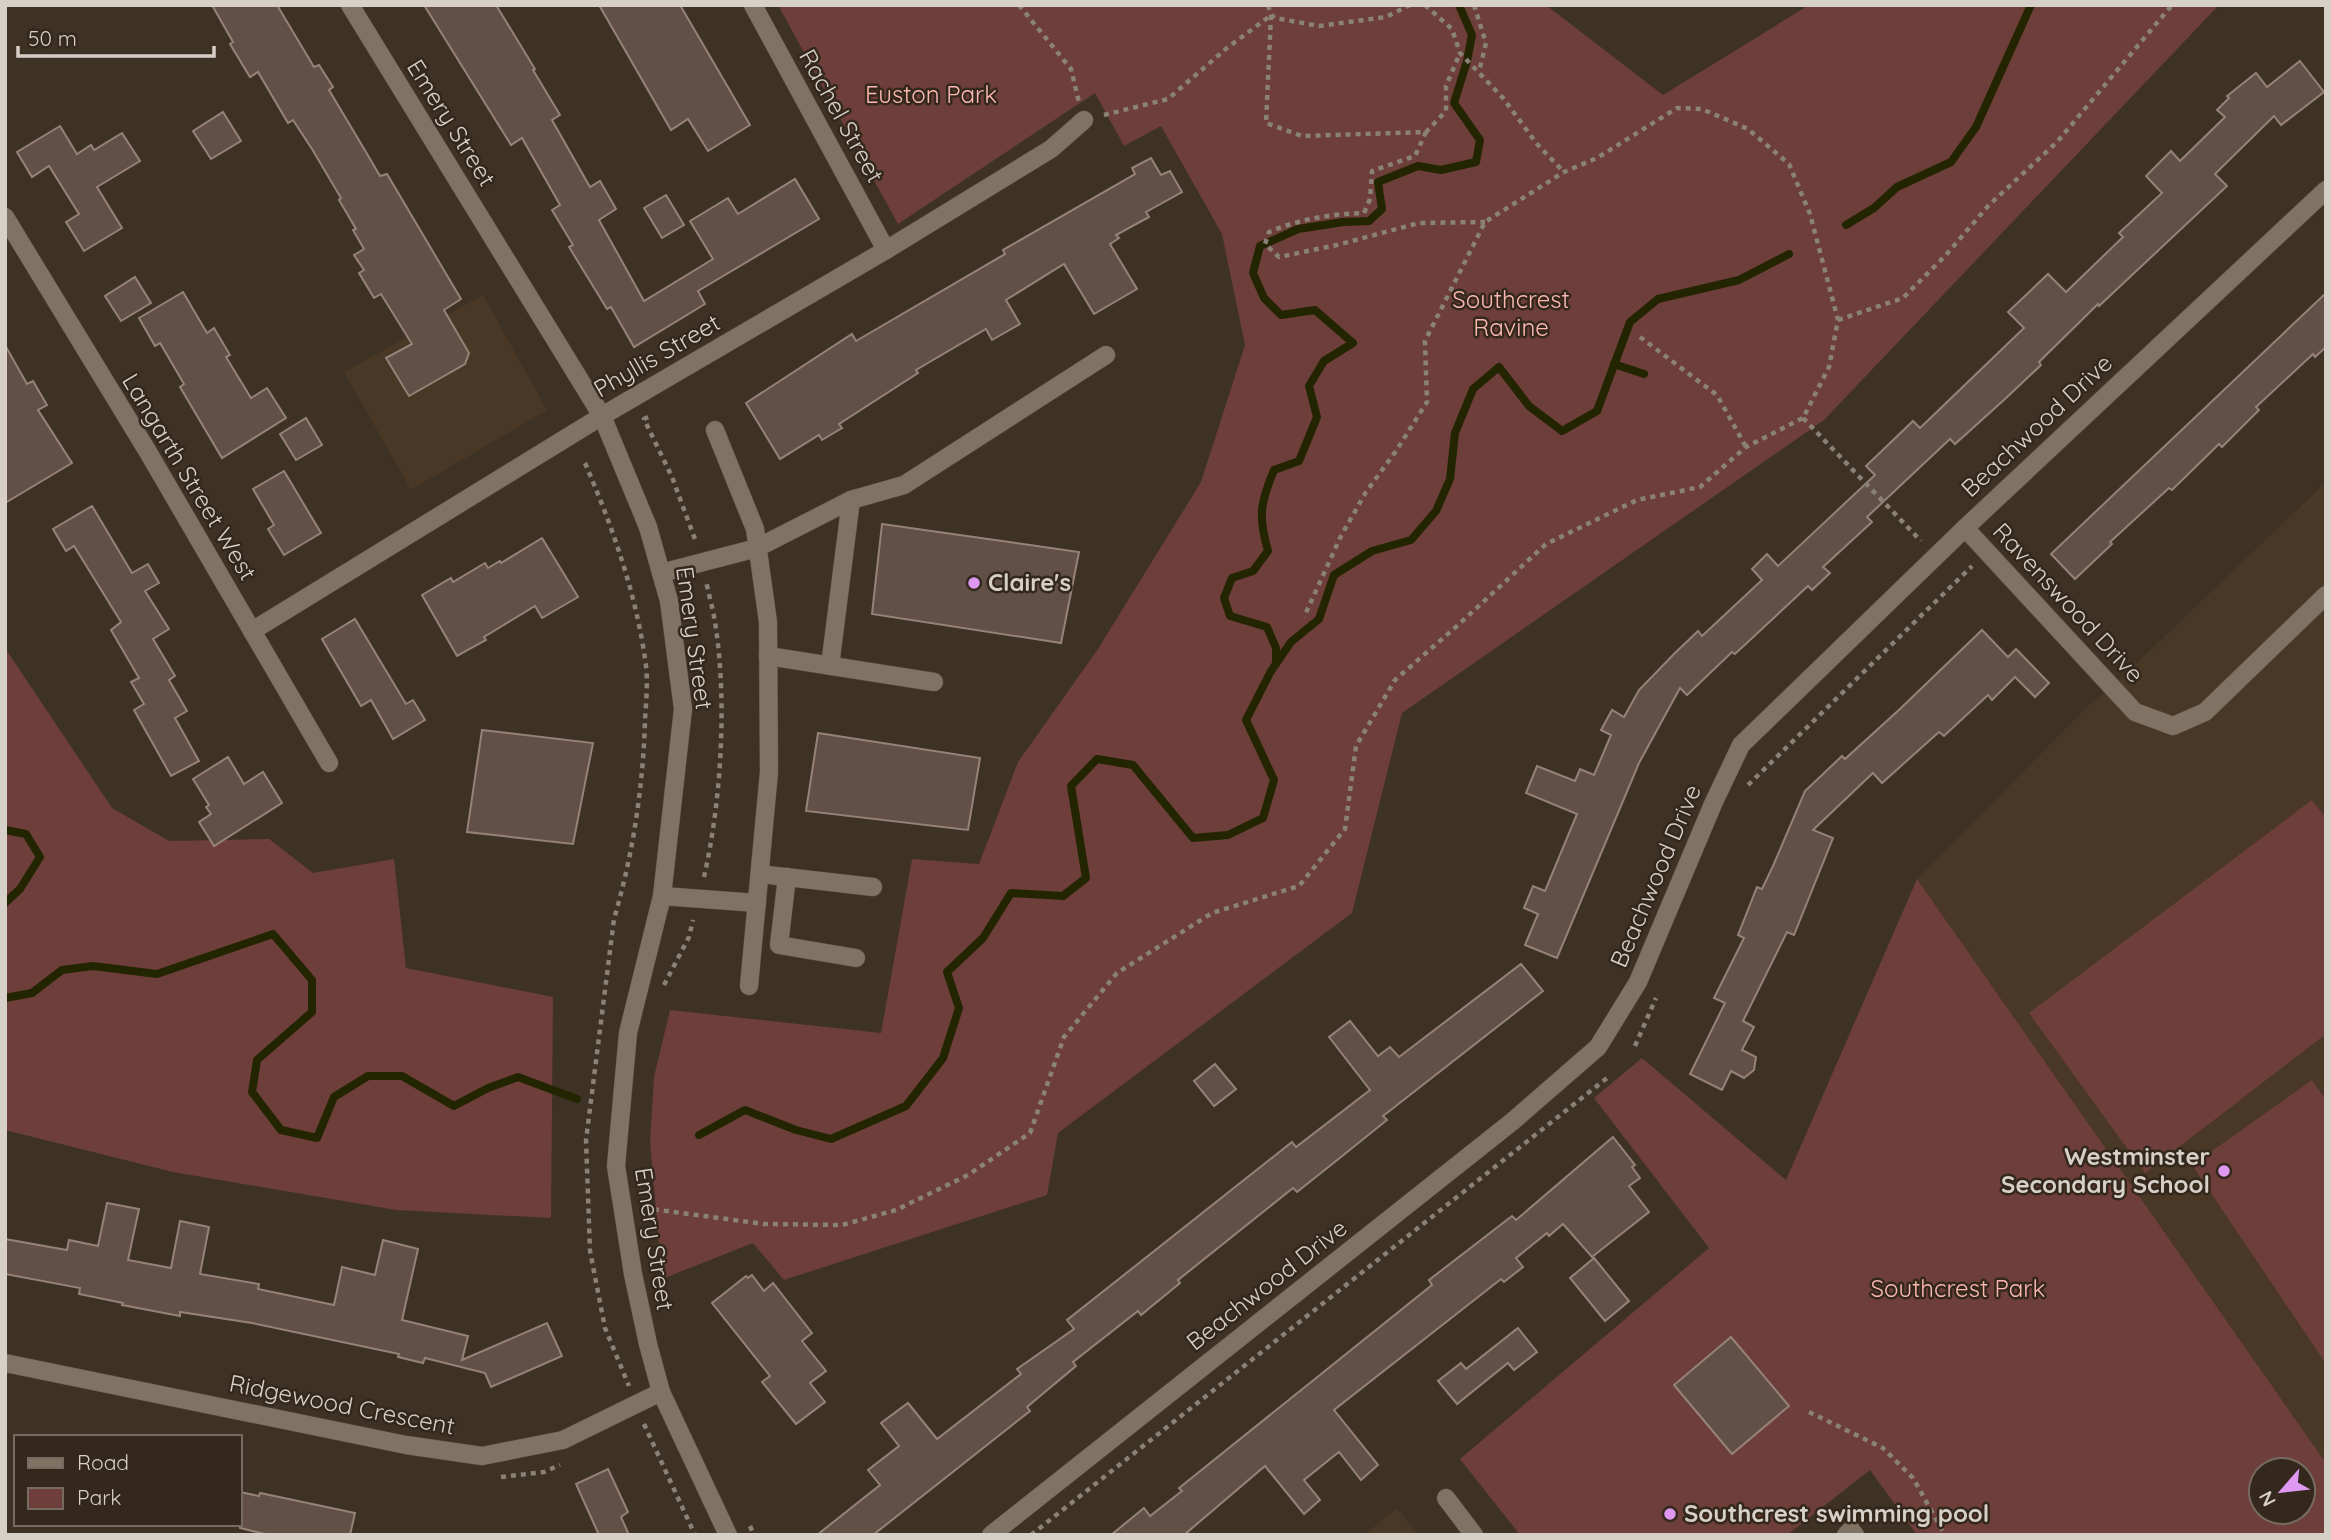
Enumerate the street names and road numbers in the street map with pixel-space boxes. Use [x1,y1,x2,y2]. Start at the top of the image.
street label: Rachel Street [793,44,891,188]
street label: Emery Street [401,53,503,192]
street label: Phyllis Street [588,307,725,403]
street label: Beachwood Drive [1954,348,2118,503]
street label: Langarth Street West [116,368,264,585]
street label: Ravenswood Drive [1987,516,2150,688]
street label: Emery Street [670,564,720,711]
street label: Beachwood Drive [1603,780,1707,972]
street label: Emery Street [629,1165,681,1312]
street label: Beachwood Drive [1180,1212,1353,1356]
street label: Ridgewood Crescent [227,1367,458,1441]

